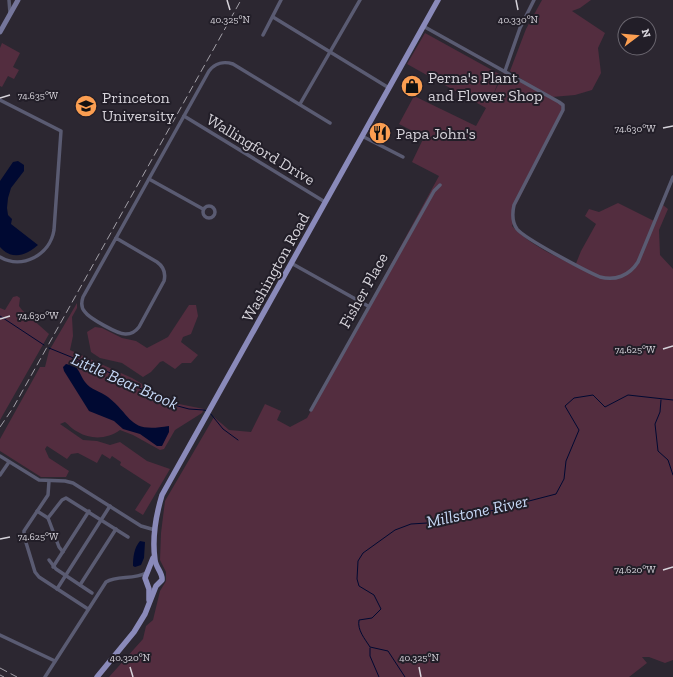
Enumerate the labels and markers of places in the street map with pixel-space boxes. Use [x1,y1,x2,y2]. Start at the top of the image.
place label: Perna's Plant and Flower Shop [428,68,543,105]
shop icon: Perna's Plant and Flower Shop [399,73,425,99]
place label: Princeton University [102,88,175,125]
school or university icon: Princeton University [73,93,99,119]
restaurant icon: Papa John's [367,120,393,146]
place label: Papa John's [396,124,476,143]

